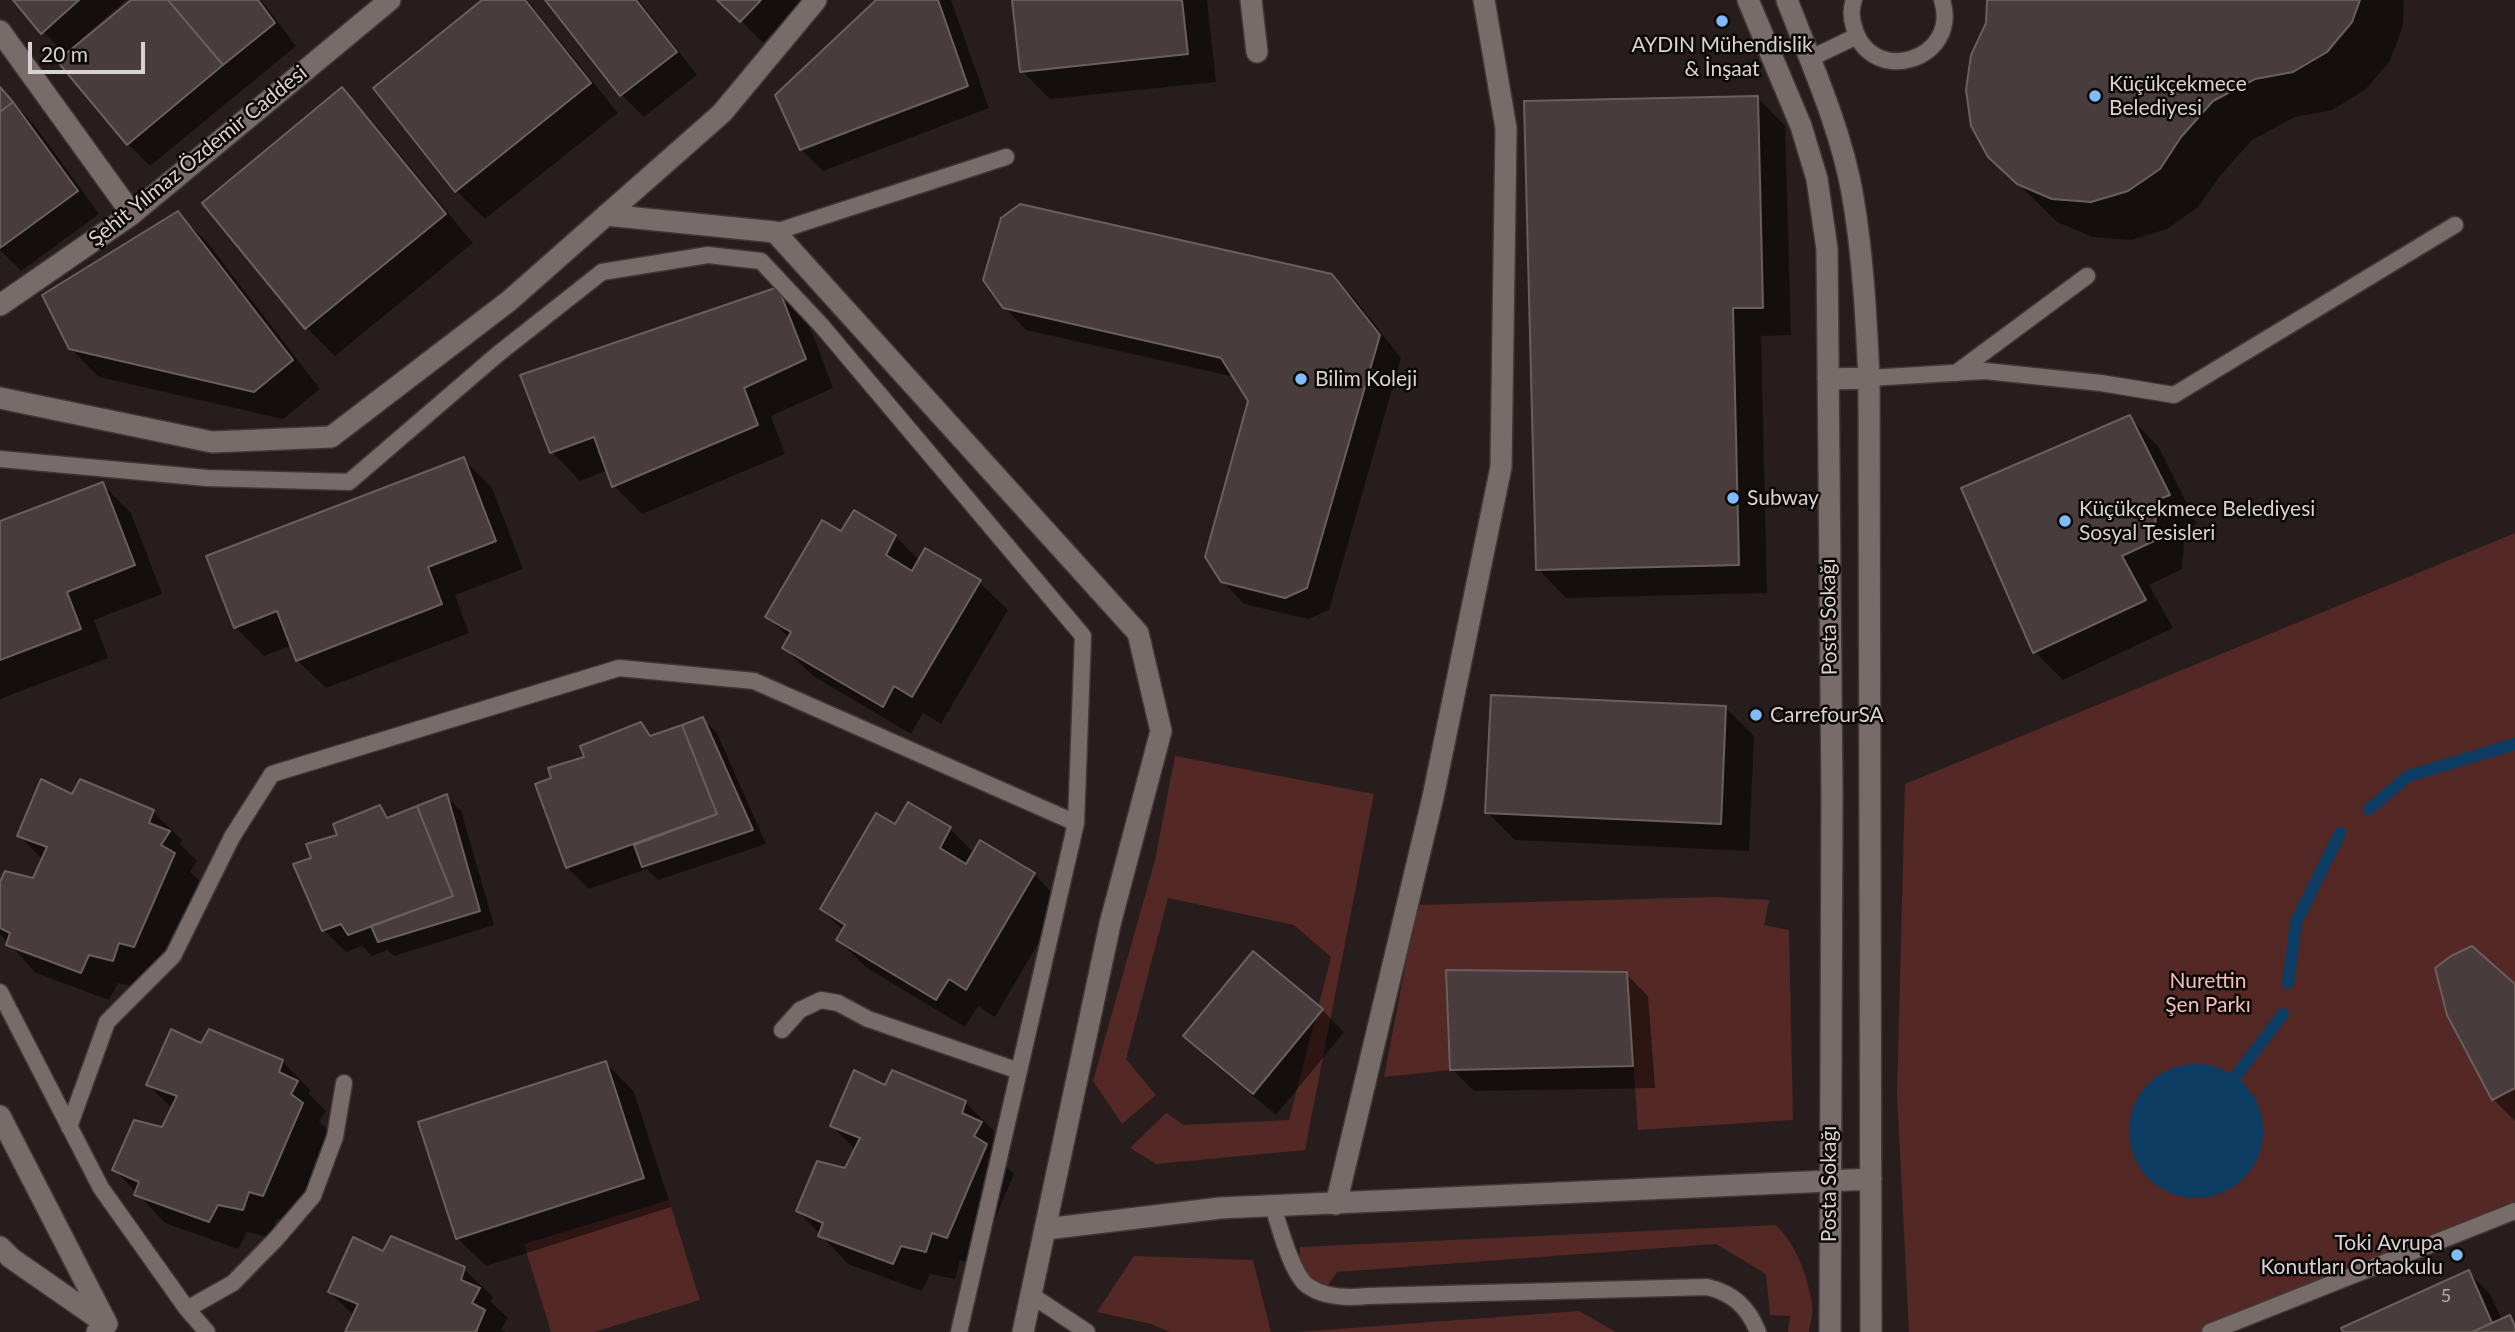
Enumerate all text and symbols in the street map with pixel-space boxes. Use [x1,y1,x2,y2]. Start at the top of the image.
marker: AYDIN Mühendislik & İnşaat [1714,13,1730,29]
scale bar [32,28,149,72]
place label: AYDIN Mühendislik & İnşaat [1631,32,1813,82]
text: 20 m [41,41,88,66]
street label: Şehit Yılmaz Özdemir Caddesi [84,60,312,252]
place label: Küçükçekmece Belediyesi [2109,71,2247,121]
marker: Küçükçekmece Belediyesi [2087,88,2103,104]
place label: Bilim Koleji [1315,366,1417,392]
marker: Bilim Koleji [1293,371,1309,387]
place label: Subway [1747,485,1819,511]
marker: Subway [1725,490,1741,506]
place label: Küçükçekmece Belediyesi Sosyal Tesisleri [2079,496,2315,546]
marker: Küçükçekmece Belediyesi Sosyal Tesisleri [2057,513,2073,529]
street label: Posta Sokağı [1815,558,1843,676]
place label: CarrefourSA [1770,702,1884,728]
marker: CarrefourSA [1748,707,1764,723]
park label: Nurettin Şen Parkı [2165,968,2251,1018]
street label: Posta Sokağı [1816,1126,1842,1242]
place label: Toki Avrupa Konutları Ortaokulu [2260,1230,2443,1280]
marker: Toki Avrupa Konutları Ortaokulu [2449,1247,2465,1263]
house number: 5 [2441,1285,2451,1307]

